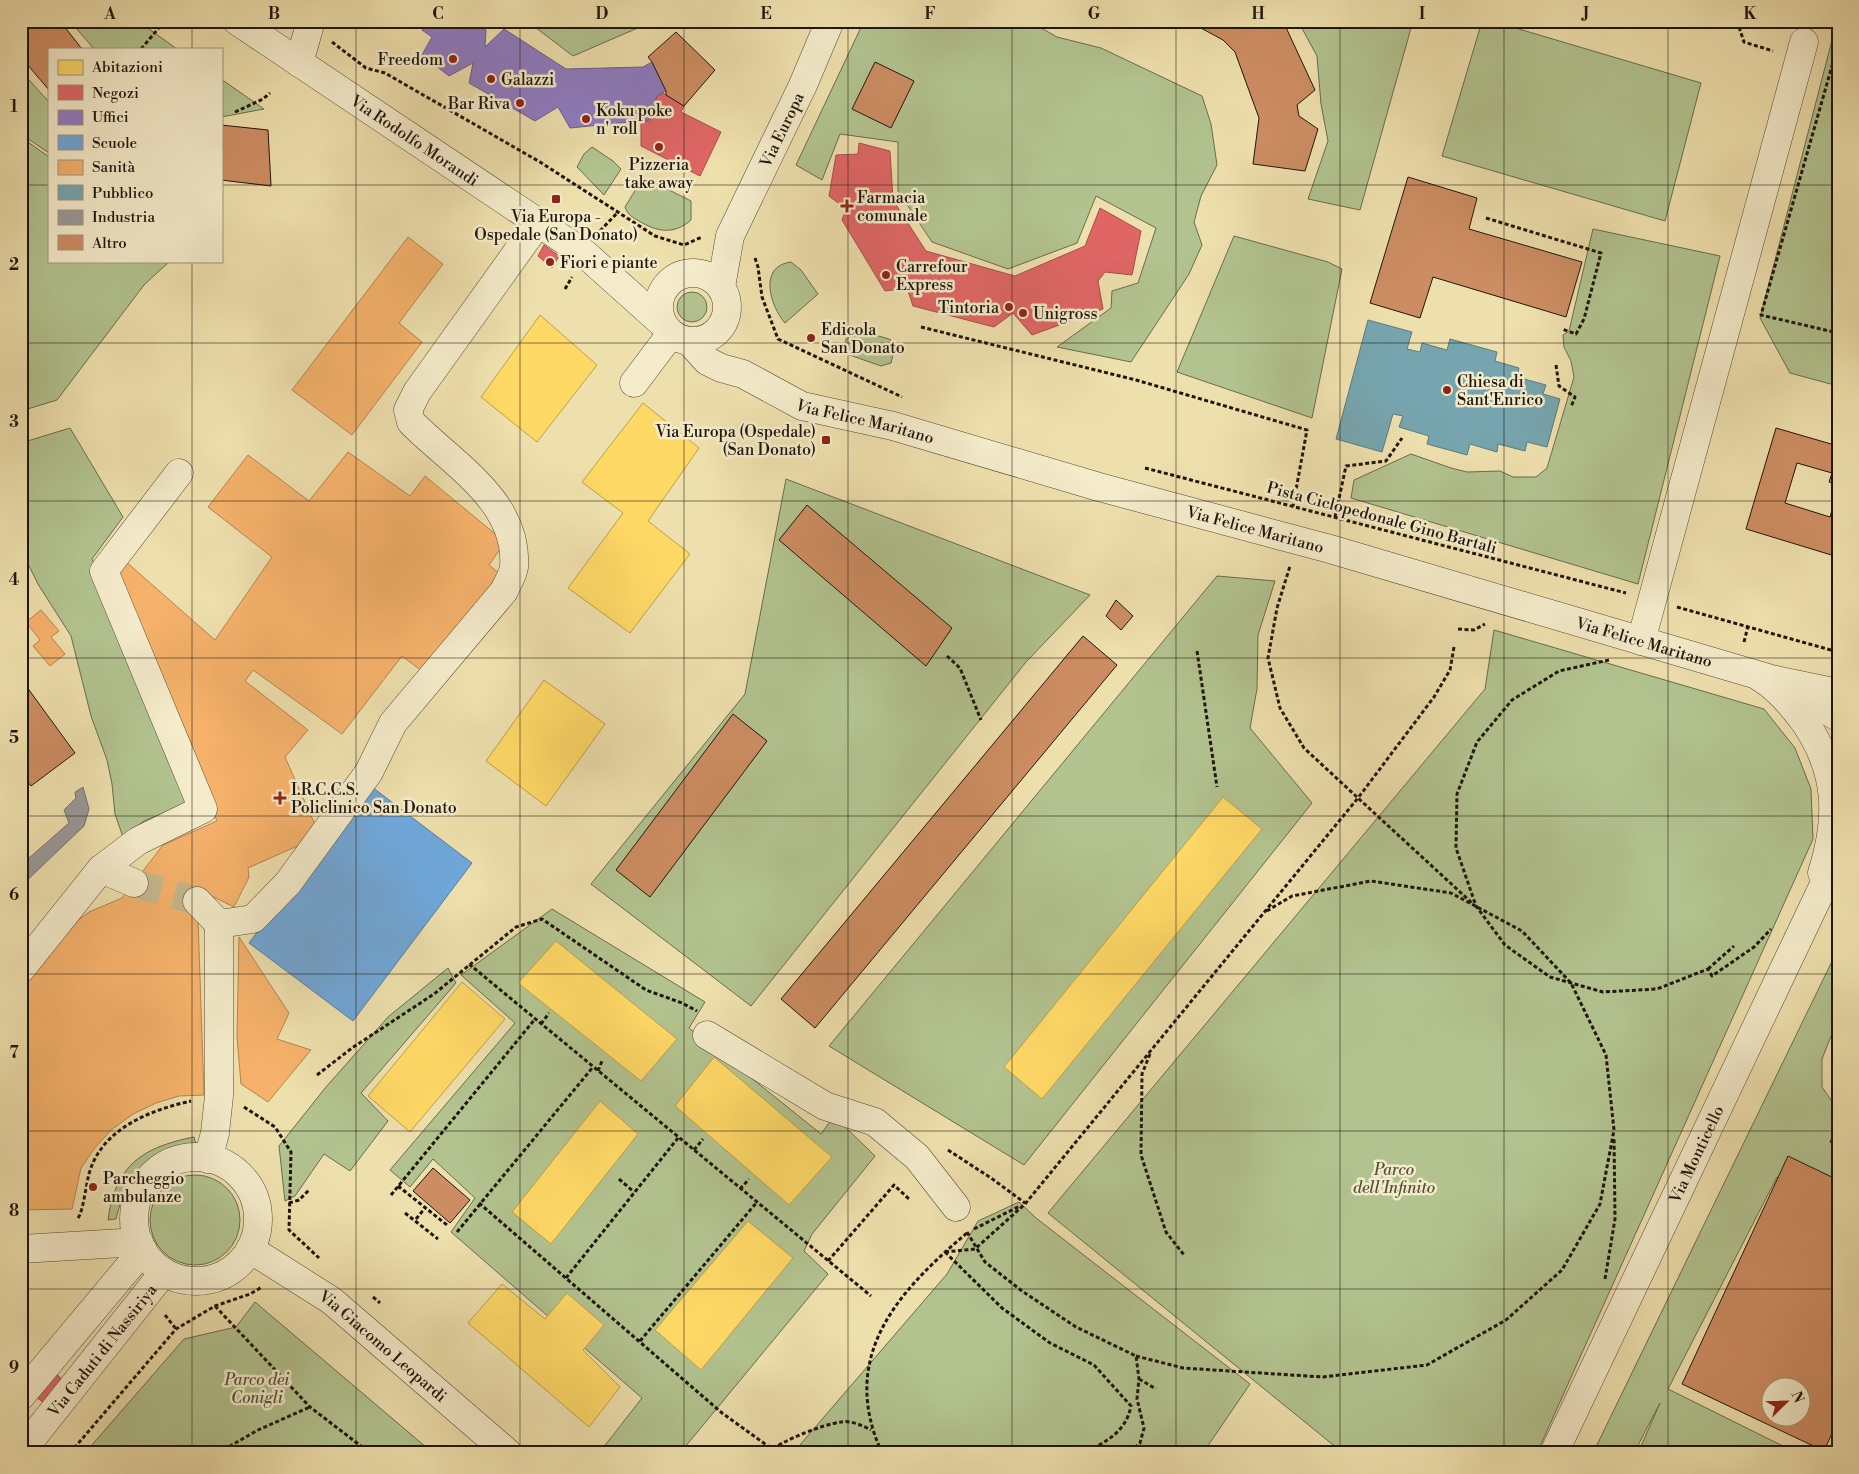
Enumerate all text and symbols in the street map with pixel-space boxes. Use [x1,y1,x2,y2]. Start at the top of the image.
text: A [103,4,116,24]
text: B [268,4,280,24]
text: C [432,4,444,24]
text: D [596,4,609,24]
text: E [760,4,772,24]
text: F [924,4,936,24]
text: G [1088,4,1101,24]
text: H [1251,4,1265,24]
text: I [1419,4,1425,24]
text: J [1581,4,1589,24]
text: K [1744,4,1758,24]
legend [48,48,222,262]
place label: Freedom [378,50,443,70]
marker: Freedom [447,53,459,65]
text: Abitazioni [91,58,163,77]
place label: Galazzi [501,70,554,90]
marker: Galazzi [485,73,497,85]
text: Negozi [92,84,139,103]
street label: Via Europa [755,89,809,171]
street label: Via Rodolfo Morandi [346,90,482,191]
place label: Bar Riva [447,94,511,114]
text: 1 [10,97,18,117]
marker: Bar Riva [514,97,526,109]
place label: Koku poke n' roll [596,101,672,139]
text: Uffici [92,108,129,127]
marker: Koku poke n' roll [580,113,592,125]
text: Scuole [92,134,137,153]
marker: Pizzeria take away [653,141,665,153]
place label: Pizzeria take away [625,155,693,193]
text: Sanità [92,158,135,177]
text: Pubblico [92,184,153,203]
place label: Farmacia comunale [857,188,928,226]
marker: Via Europa - Ospedale (San Donato) [550,193,562,205]
marker: Farmacia comunale [841,200,853,212]
place label: Via Europa - Ospedale (San Donato) [474,207,638,245]
text: Industria [92,208,155,227]
text: Altro [91,234,127,253]
place label: Fiori e piante [560,253,658,273]
text: 2 [9,255,19,275]
marker: Fiori e piante [544,256,556,268]
place label: Carrefour Express [896,257,968,295]
marker: Carrefour Express [880,269,892,281]
place label: Tintoria [938,298,1000,318]
marker: Tintoria [1003,301,1015,313]
place label: Unigross [1033,304,1098,324]
marker: Unigross [1017,307,1029,319]
place label: Edicola San Donato [821,320,905,358]
marker: Edicola San Donato [805,332,817,344]
place label: Chiesa di Sant'Enrico [1457,372,1543,410]
marker: Chiesa di Sant'Enrico [1441,384,1453,396]
street label: Via Felice Maritano [791,395,936,449]
text: 3 [9,412,19,432]
place label: Via Europa (Ospedale) (San Donato) [655,422,816,460]
marker: Via Europa (Ospedale) (San Donato) [820,434,832,446]
street label: Pista Ciclopedonale Gino Bartali [1264,478,1499,558]
street label: Via Felice Maritano [1183,502,1326,558]
text: 4 [9,570,20,590]
street label: Via Felice Maritano [1572,613,1715,672]
text: 5 [9,728,19,748]
place label: I.R.C.C.S. Policlinico San Donato [291,780,457,818]
marker: I.R.C.C.S. Policlinico San Donato [273,791,287,805]
text: 6 [9,885,19,905]
text: 7 [9,1043,19,1063]
street label: Via Monticello [1665,1102,1729,1207]
park label: Parco dell'Infinito [1353,1160,1435,1198]
place label: Parcheggio ambulanze [103,1169,184,1207]
marker: Parcheggio ambulanze [87,1181,99,1193]
text: 8 [9,1201,19,1221]
street label: Via Caduti di Nassiriya [43,1280,162,1422]
street label: Via Giacomo Leopardi [314,1286,451,1407]
text: 9 [9,1358,19,1378]
park label: Parco dei Conigli [224,1370,289,1408]
north arrow [1762,1376,1812,1426]
text: N [1787,1389,1807,1406]

